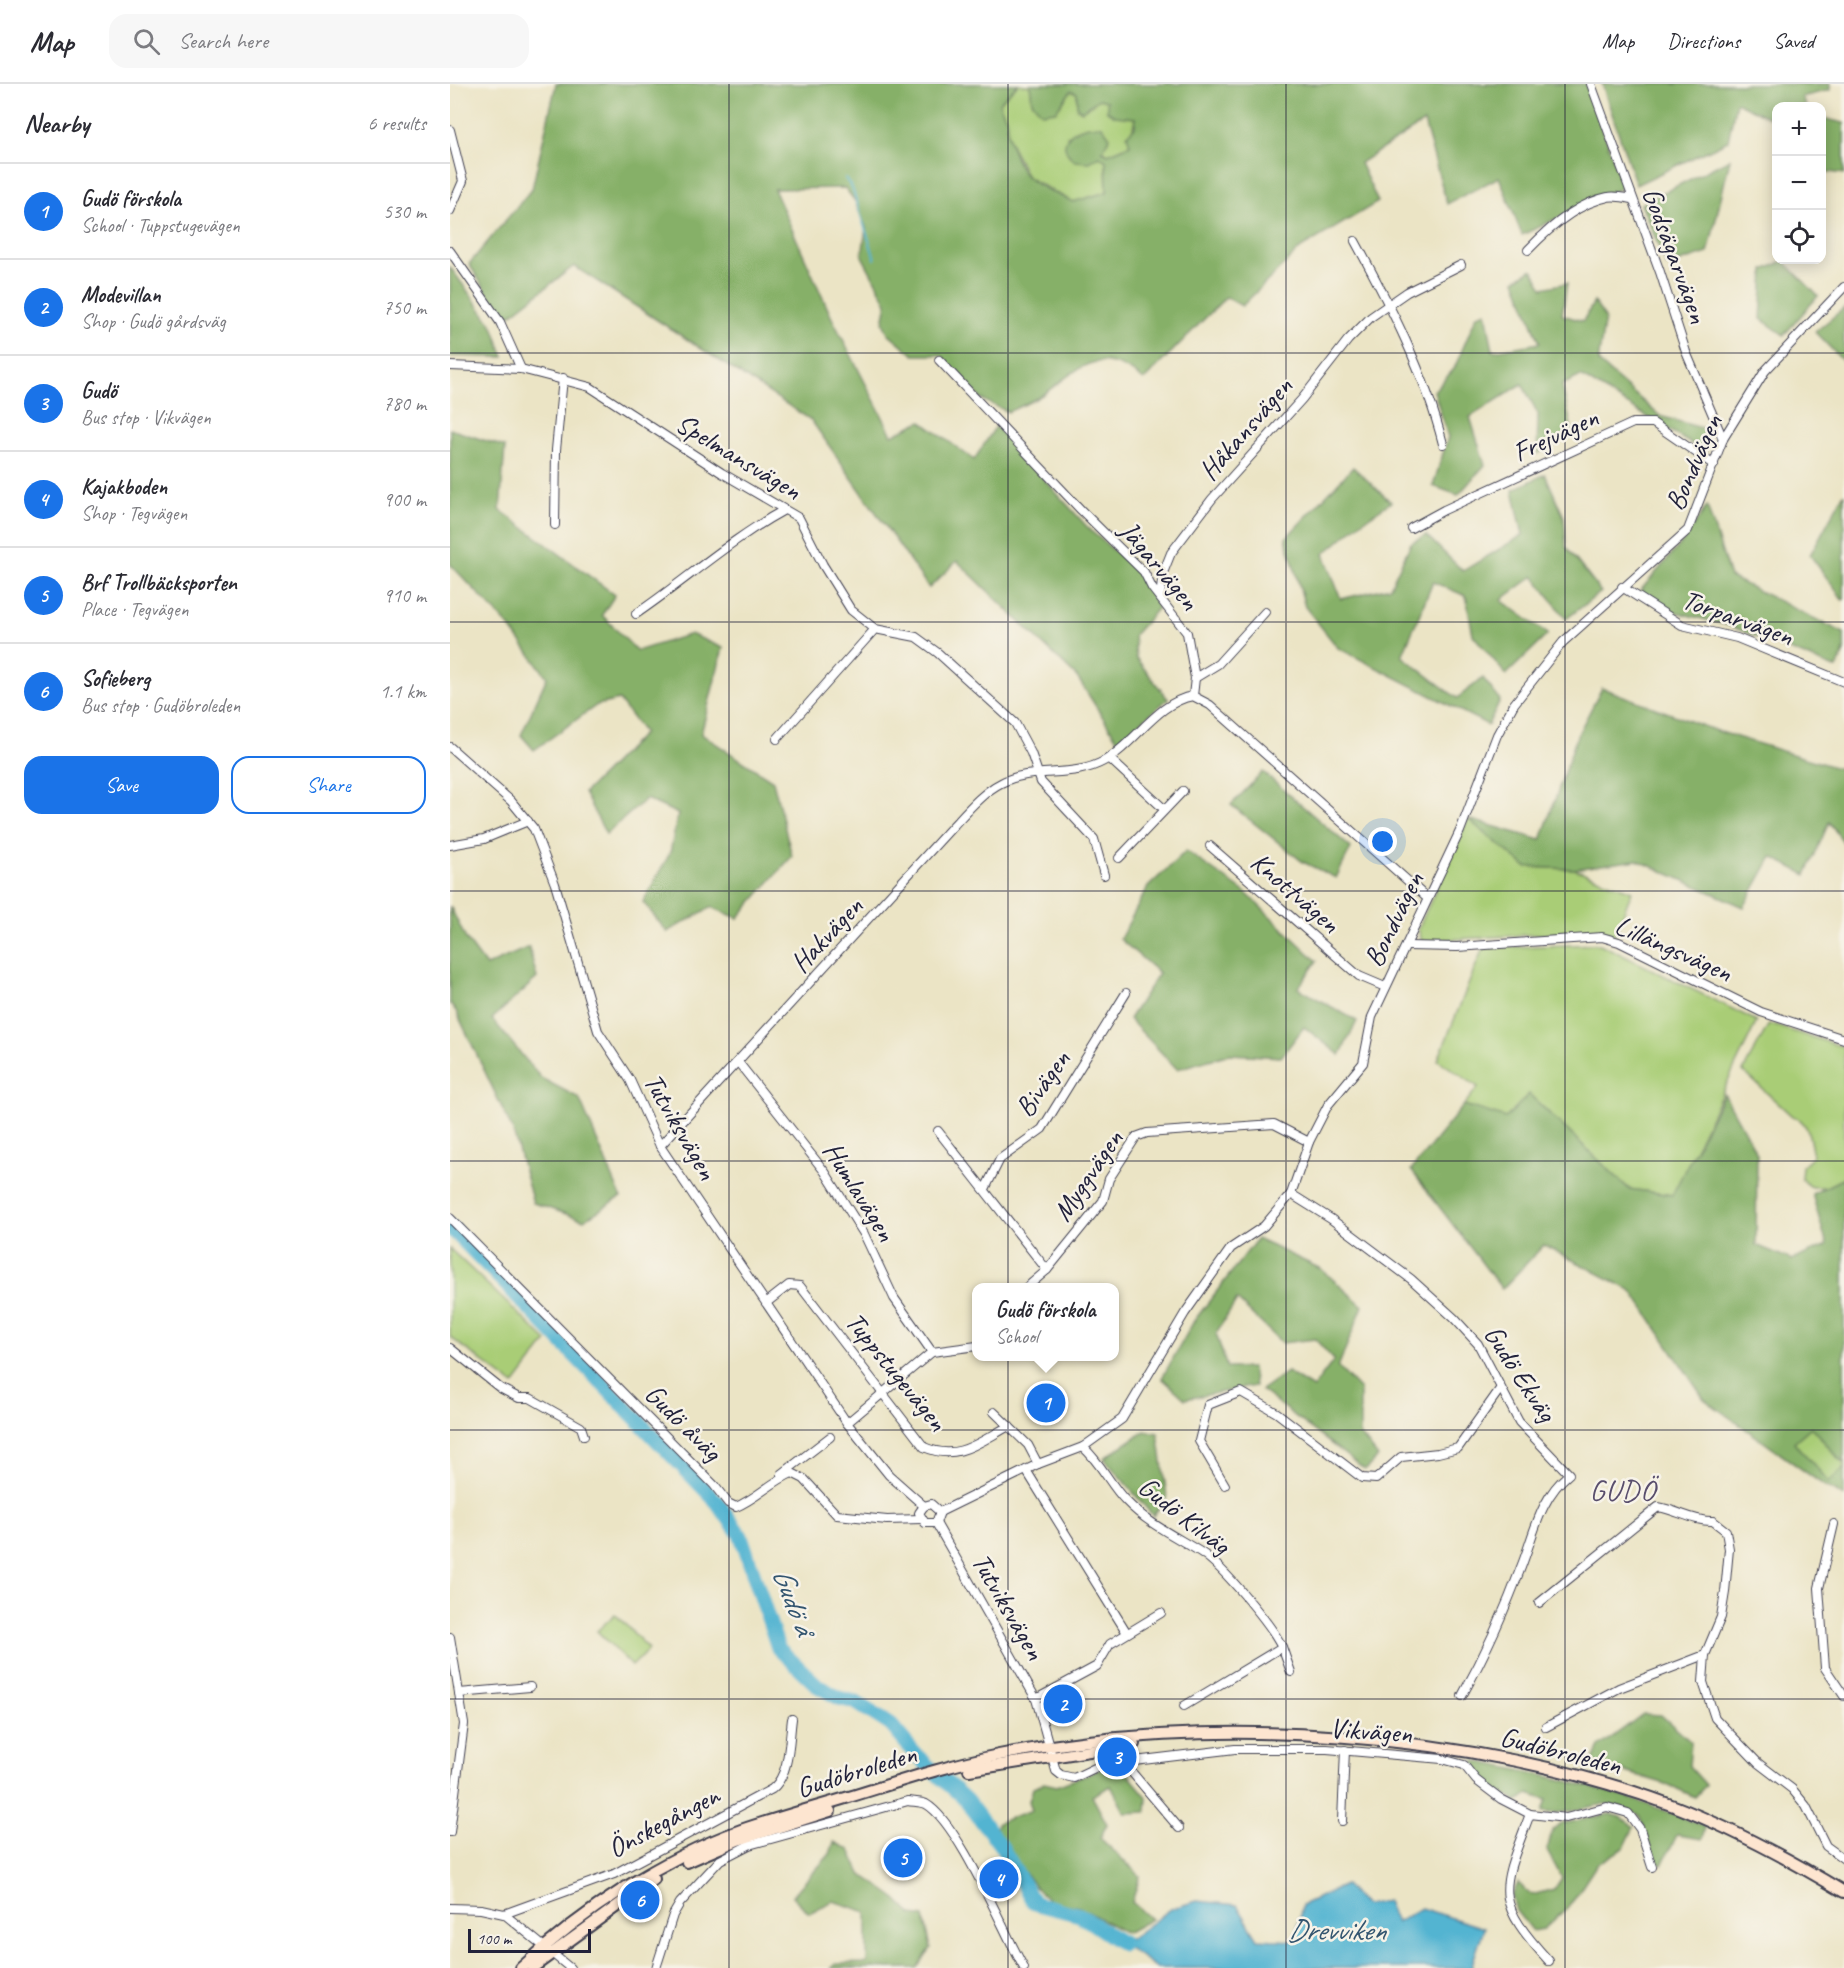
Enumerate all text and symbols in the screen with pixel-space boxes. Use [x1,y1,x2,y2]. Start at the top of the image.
search box [109,14,529,68]
text: Map [30,24,73,59]
icon: search [130,25,163,58]
text: Search here [178,27,268,55]
text: Map [1602,28,1634,54]
text: Directions [1667,28,1740,54]
text: Saved [1773,28,1814,54]
map controls [1772,102,1826,264]
button: + [1772,102,1826,156]
text: Nearby [24,107,89,140]
text: 6 results [367,111,426,136]
button: − [1772,156,1826,210]
street label: Godsägarvägen [1635,183,1716,328]
text: Gudö förskola [81,185,181,213]
text: 1 [39,199,48,224]
text: 530 m [383,199,426,224]
button: locate [1772,210,1826,264]
text: School · Tuppstugevägen [81,213,240,238]
text: Modevillan [81,281,161,309]
text: 2 [39,295,48,320]
text: 750 m [383,295,426,320]
text: Shop · Gudö gårdsväg [81,309,226,334]
street label: Håkansvägen [1191,369,1300,487]
text: Gudö [81,377,117,405]
text: 3 [39,391,48,416]
text: 780 m [383,391,426,416]
street label: Frejvägen [1507,399,1604,469]
text: Bus stop · Vikvägen [81,405,211,430]
street label: Spelmansvägen [670,405,808,508]
street label: Bondvägen [1657,409,1730,516]
text: Kajakboden [81,473,167,501]
text: 4 [39,487,48,512]
text: 900 m [383,487,426,512]
text: Shop · Tegvägen [81,501,187,526]
street label: Jägarvägen [1111,512,1207,618]
text: Brf Trollbäcksporten [81,569,237,597]
street label: Torparvägen [1678,581,1798,654]
text: 5 [39,583,48,608]
text: 910 m [383,583,426,608]
text: Place · Tegvägen [81,597,188,622]
text: Sofieberg [81,665,150,693]
text: 6 [39,679,48,704]
text: 1.1 km [380,679,426,704]
text: Bus stop · Gudöbroleden [81,693,240,718]
button: Save [24,756,219,814]
button: Share [231,756,426,814]
your location [1368,827,1397,856]
street label: Knottvägen [1244,844,1348,941]
street label: Bondvägen [1356,866,1432,972]
street label: Hakvägen [782,889,871,980]
street label: Lillängsvägen [1610,907,1738,990]
street label: Bivägen [1007,1043,1078,1123]
street label: Tutviksvägen [636,1067,725,1186]
street label: Myggvägen [1044,1123,1131,1228]
street label: Humlavägen [815,1135,904,1248]
popup [972,1283,1119,1361]
text: Gudö förskola [995,1296,1096,1324]
street label: Tuppstugevägen [838,1305,956,1438]
street label: Gudö Ekväg [1476,1318,1565,1429]
text: School [995,1324,1038,1349]
street label: Gudö åväg [638,1376,730,1469]
pin: 1 [1026,1380,1066,1426]
street label: Gudö Kilväg [1132,1469,1239,1563]
district label: GUDÖ [1590,1471,1660,1509]
street label: Tutviksvägen [964,1547,1053,1666]
water label: Gudö å [764,1562,826,1645]
pin: 2 [1044,1682,1082,1726]
street label: Vikvägen [1329,1710,1414,1751]
street label: Gudöbroleden [1497,1719,1625,1783]
pin: 3 [1098,1734,1136,1780]
street label: Gudöbroleden [792,1736,921,1805]
street label: Önskegången [601,1777,726,1865]
pin: 5 [884,1836,922,1880]
pin: 4 [980,1856,1018,1902]
pin: 6 [620,1878,660,1922]
water label: Drevviken [1287,1911,1387,1949]
scale bar [468,1926,591,1954]
text: 100 m [477,1929,511,1949]

